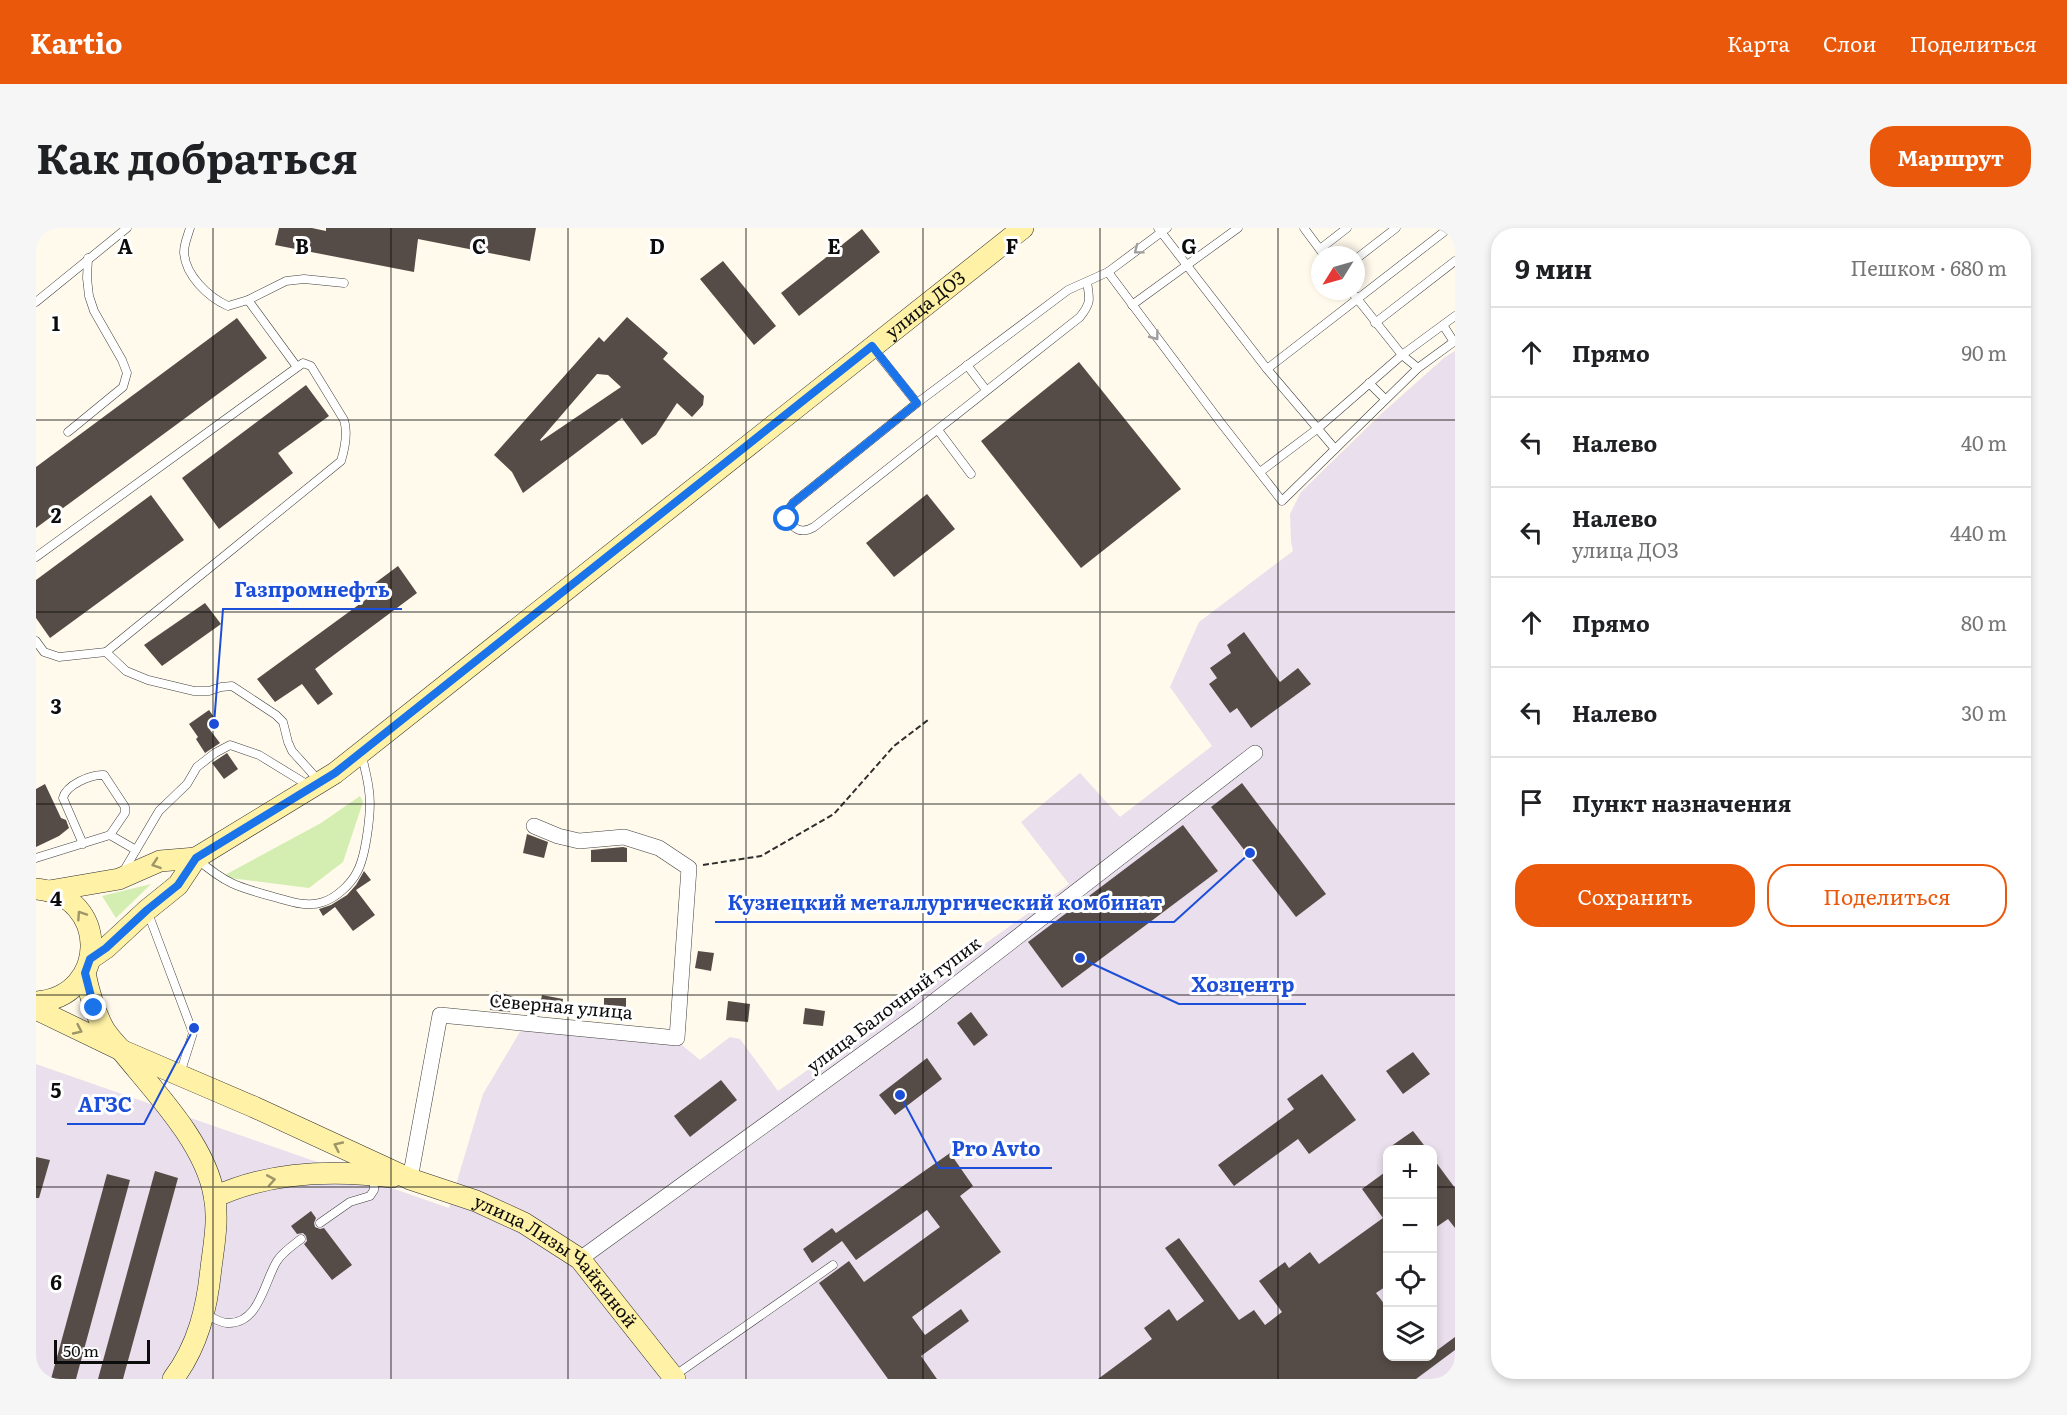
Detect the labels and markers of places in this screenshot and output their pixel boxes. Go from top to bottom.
callout: Газпромнефть [223,571,402,609]
callout: Кузнецкий металлургический комбинат [715,884,1174,922]
callout: Хозцентр [1179,966,1306,1004]
callout: АГЗС [67,1086,144,1124]
callout: Pro Аvto [939,1130,1052,1168]

